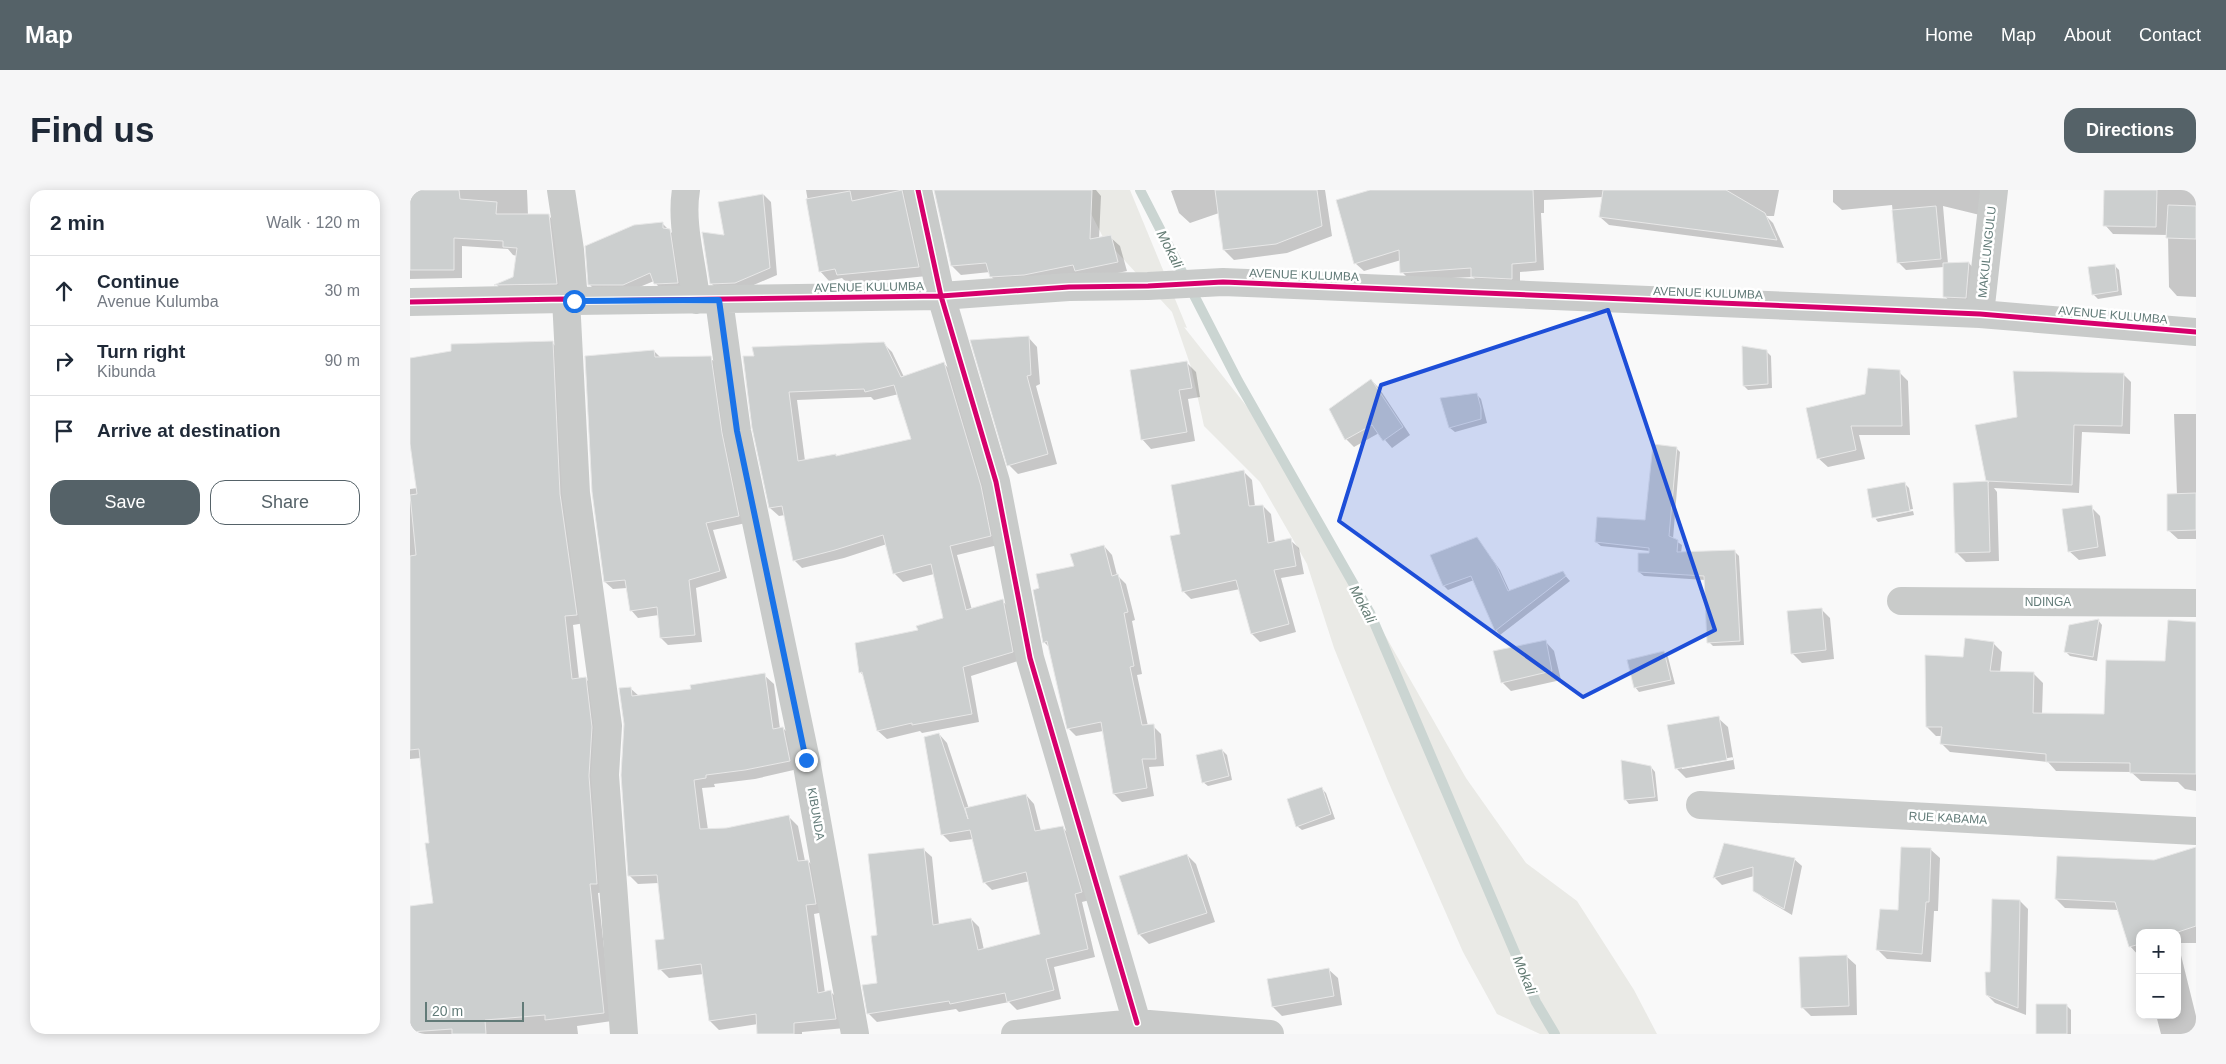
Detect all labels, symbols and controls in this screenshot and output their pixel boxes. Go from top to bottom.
text: Map [25,21,73,48]
text: Home [1925,25,1973,45]
text: Map [2001,25,2036,45]
text: About [2064,25,2111,45]
text: Contact [2139,25,2201,45]
button: Directions [2064,108,2196,153]
text: Find us [30,110,154,149]
street label: MAKULUNGULU [1975,206,1999,298]
text: 2 min [50,211,105,234]
text: Walk · 120 m [266,214,360,231]
water label: Mokali [1154,227,1187,271]
street label: AVENUE KULUMBA [1249,266,1359,284]
text: Continue [97,271,179,292]
icon: ahead [50,277,78,305]
street label: AVENUE KULUMBA [814,279,924,295]
text: 30 m [324,282,360,299]
street label: AVENUE KULUMBA [1653,284,1763,302]
route start [563,290,586,313]
text: Avenue Kulumba [97,293,219,310]
street label: AVENUE KULUMBA [2058,303,2168,327]
text: Turn right [97,341,185,362]
icon: right [50,347,78,375]
text: 90 m [324,352,360,369]
text: Kibunda [97,363,156,380]
icon: arrive [50,417,78,445]
text: Arrive at destination [97,420,281,441]
button: Save [50,480,200,525]
button: Share [210,480,360,525]
water label: Mokali [1346,582,1380,626]
street label: NDINGA [2025,595,2071,609]
route end [795,749,818,772]
street label: KIBUNDA [804,787,828,841]
street label: RUE KABAMA [1908,809,1988,827]
map controls [2136,929,2181,1019]
button: + [2136,929,2181,974]
water label: Mokali [1510,953,1541,998]
button: − [2136,974,2181,1019]
scale bar [425,999,524,1022]
text: 20 m [432,1003,463,1019]

